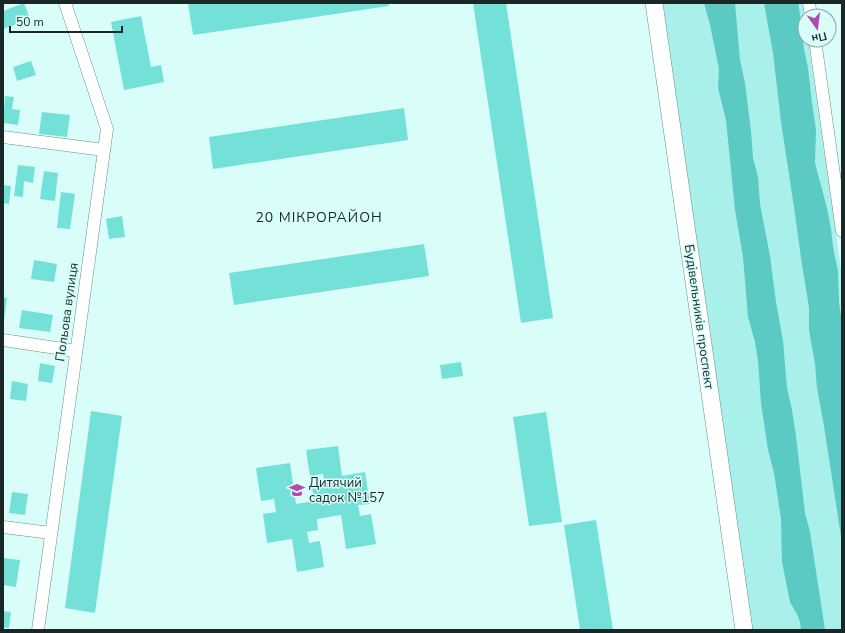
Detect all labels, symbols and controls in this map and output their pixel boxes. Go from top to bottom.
scale bar [10,8,122,34]
north arrow [797,8,837,48]
text: 50 m [16,14,44,30]
text: Пн [810,28,828,46]
district label: 20 МІКРОРАЙОН [255,208,383,227]
street label: Будівельників проспект [680,243,718,391]
street label: Польова вулиця [51,261,83,363]
place label: Дитячий садок №157 [309,474,385,507]
school or university icon: Дитячий садок №157 [288,481,306,499]

